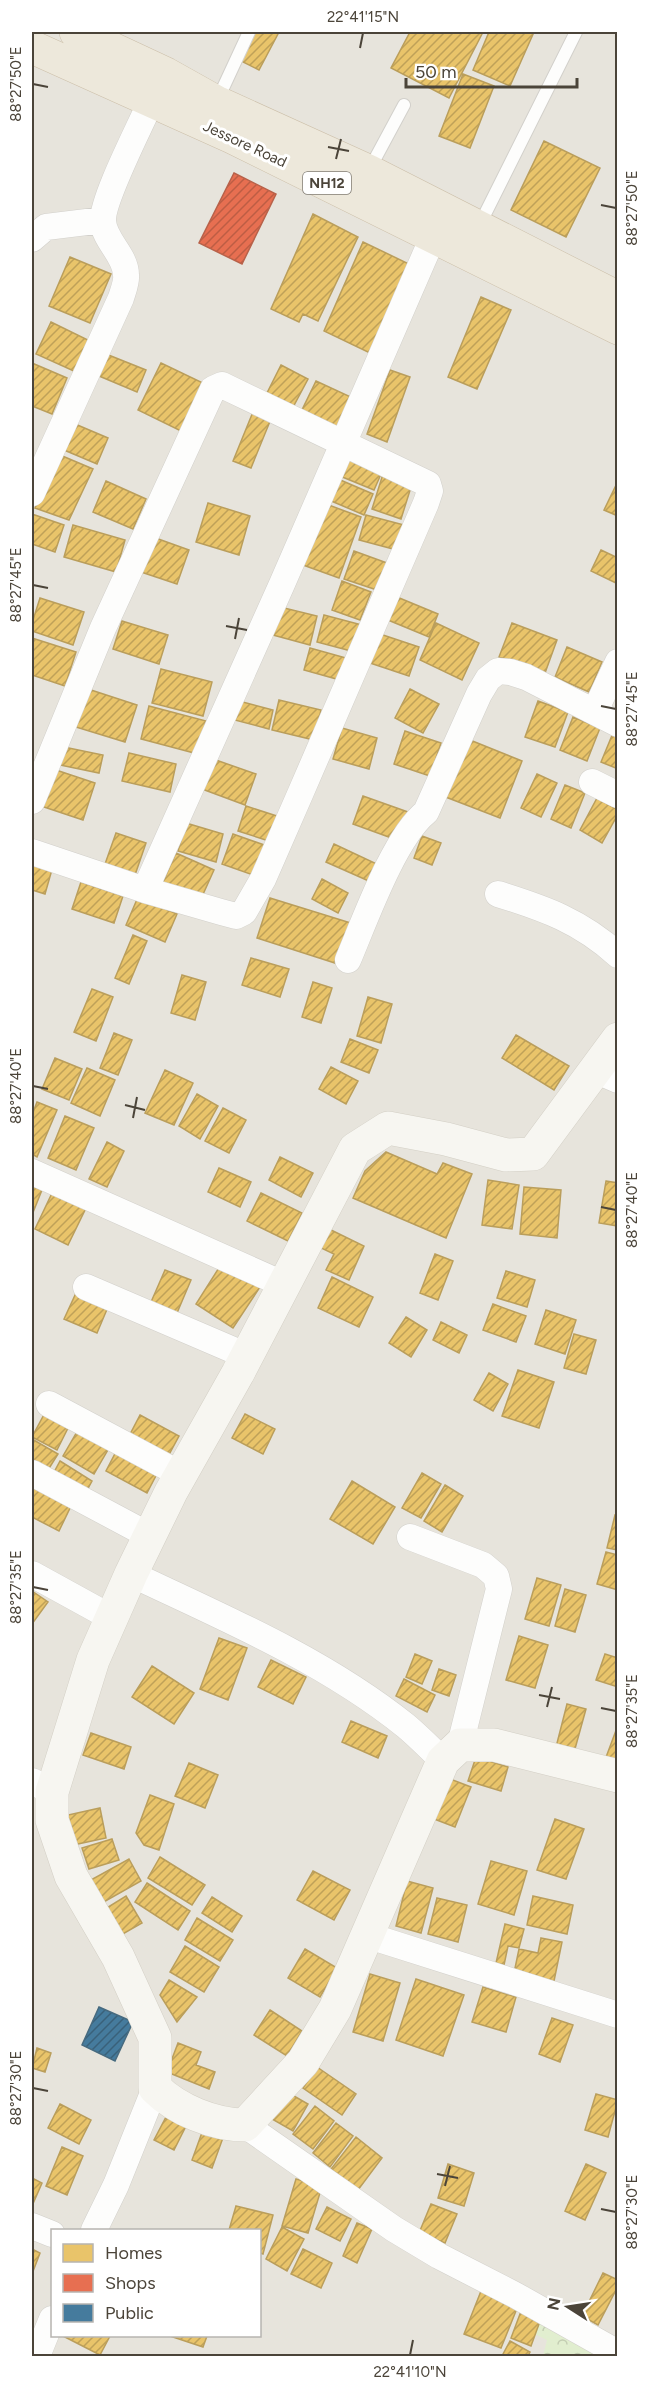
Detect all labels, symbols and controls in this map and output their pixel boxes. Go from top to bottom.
text: 22°41'15"N [327,8,399,26]
text: 88°27'50"E [7,46,25,122]
scale bar [406,51,577,89]
text: 50 m [415,61,457,83]
street label: Jessore Road [200,117,290,171]
text: 88°27'50"E [623,170,641,246]
road number: NH12 [303,172,351,194]
text: 88°27'45"E [7,547,25,623]
text: 88°27'45"E [623,671,641,747]
text: 88°27'40"E [7,1048,25,1124]
text: 88°27'40"E [623,1172,641,1248]
text: 88°27'35"E [7,1550,25,1624]
text: 88°27'35"E [623,1674,641,1748]
text: 88°27'30"E [7,2051,25,2125]
text: 88°27'30"E [623,2175,641,2249]
legend [51,2229,261,2337]
text: Homes [105,2242,163,2264]
text: Shops [105,2272,156,2294]
north arrow [538,2277,598,2337]
text: N [543,2296,564,2312]
text: Public [105,2302,154,2324]
text: 22°41'10"N [373,2363,447,2381]

